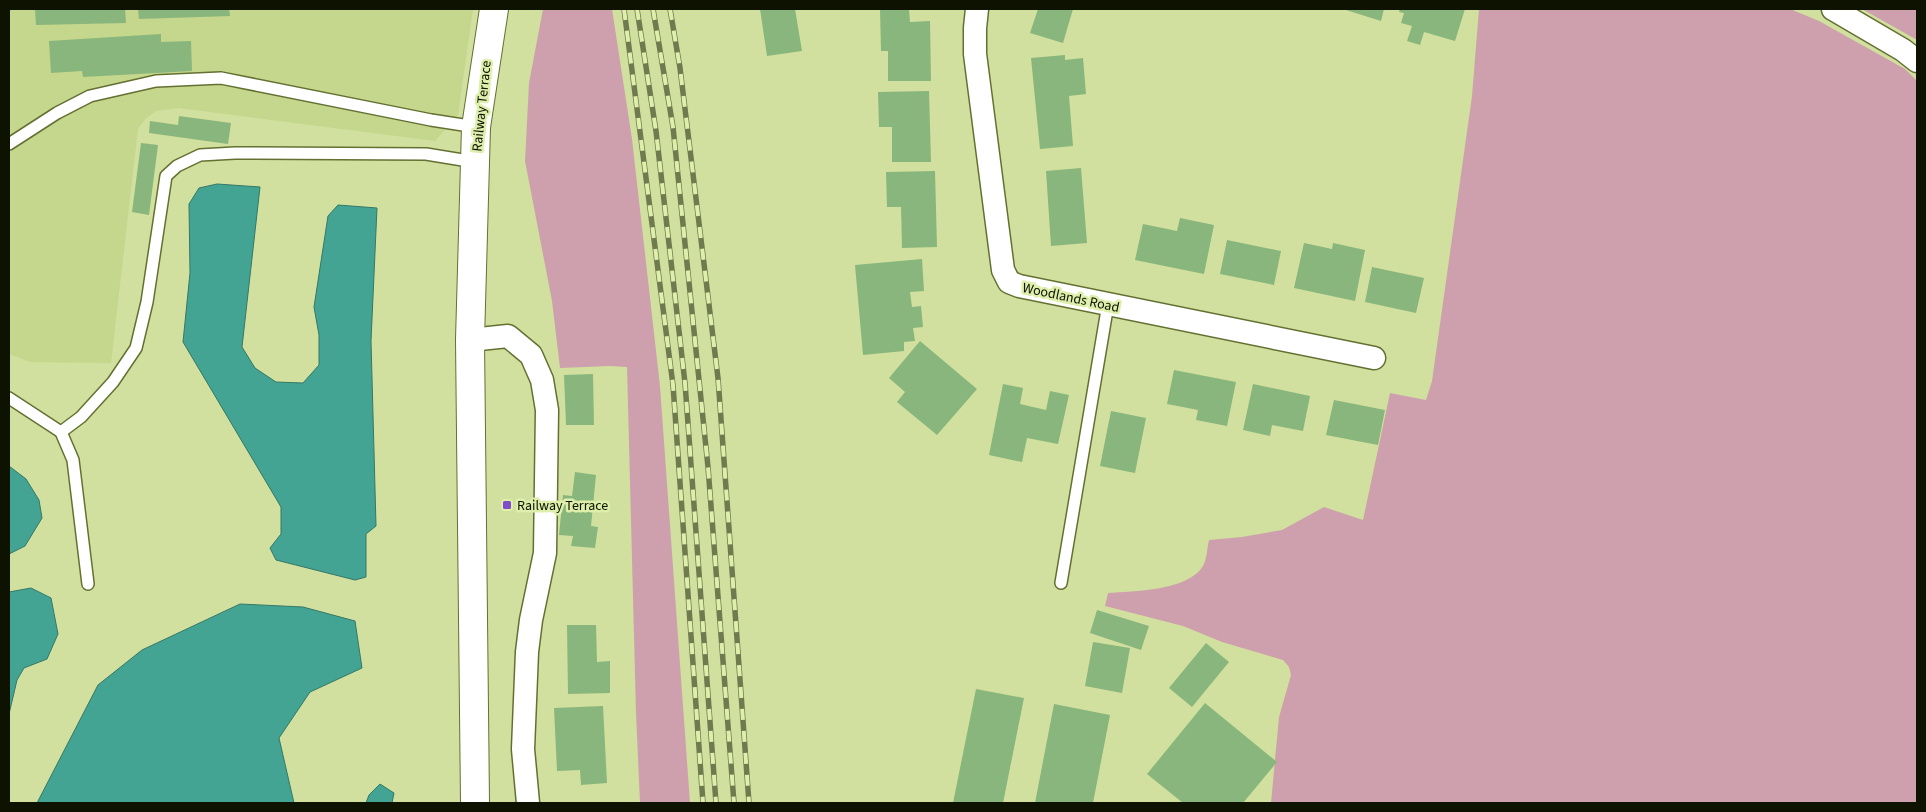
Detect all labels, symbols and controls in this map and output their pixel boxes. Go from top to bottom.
street label: Railway Terrace [467,60,497,153]
street label: Woodlands Road [1020,278,1121,318]
place label: Railway Terrace [517,496,608,516]
marker: Railway Terrace [501,499,513,511]

